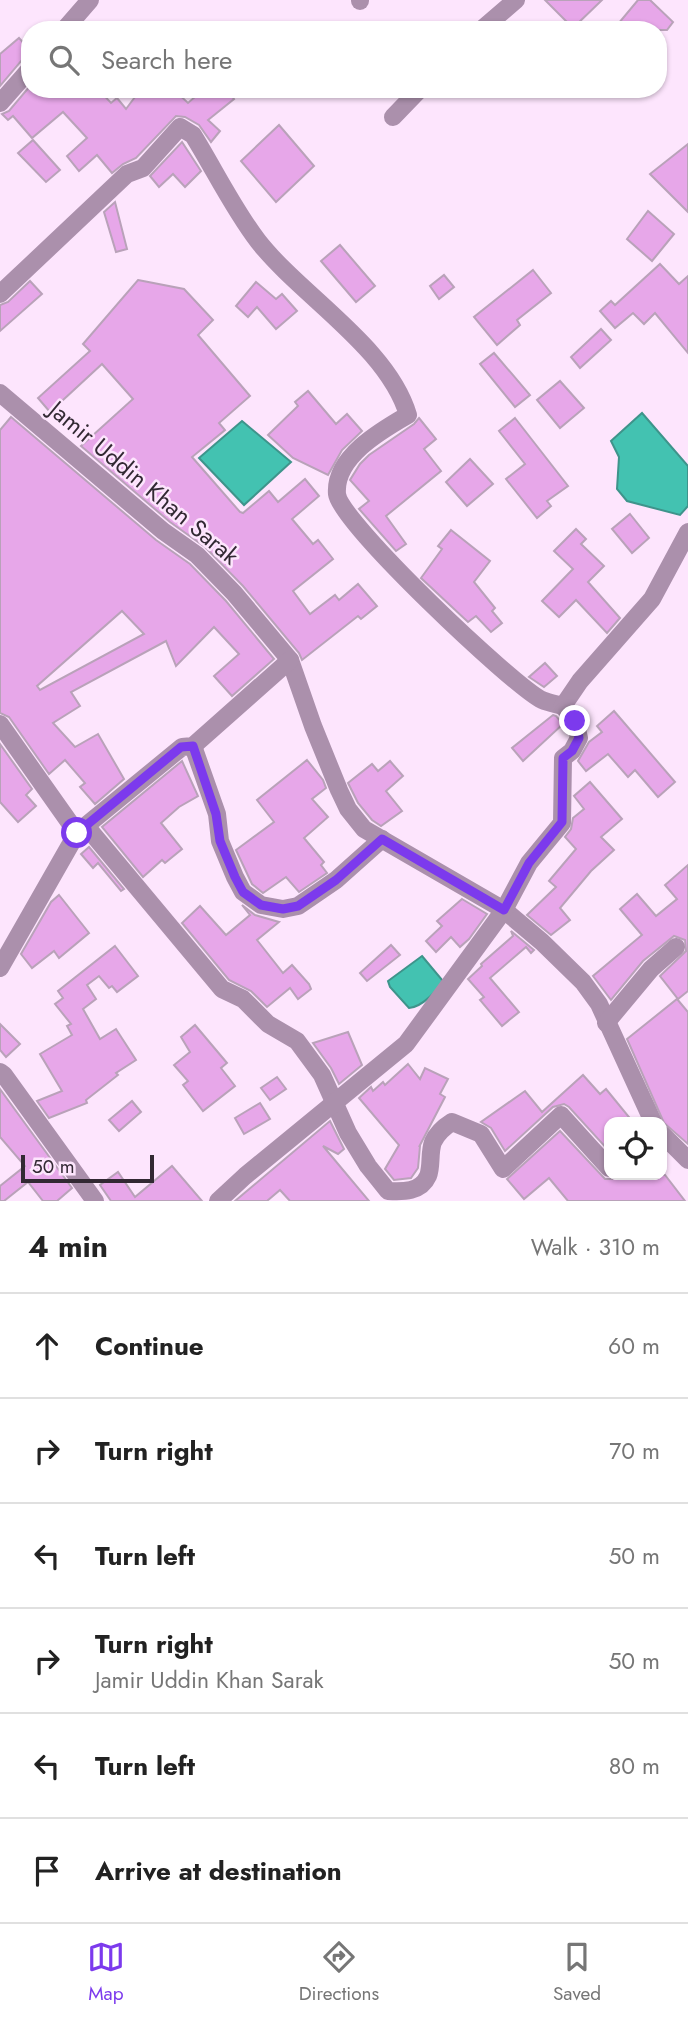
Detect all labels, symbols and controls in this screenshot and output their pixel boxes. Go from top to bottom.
search box [21,21,667,98]
icon: search [45,41,83,79]
text: Search here [101,41,233,79]
street label: Jamir Uddin Khan Sarak [39,391,247,573]
route end [559,705,590,736]
route start [61,817,92,848]
map controls [604,1117,667,1180]
button: locate [604,1117,667,1180]
scale bar [21,1152,154,1184]
text: 50 m [32,1153,75,1180]
text: 4 min [28,1225,108,1268]
text: Walk · 310 m [531,1230,660,1264]
icon: ahead [28,1327,66,1365]
text: Continue [95,1327,204,1365]
text: 60 m [608,1329,660,1363]
icon: right [28,1432,66,1470]
text: Turn right [95,1432,213,1470]
text: 70 m [609,1434,660,1468]
icon: left [28,1537,66,1575]
text: Turn left [95,1537,195,1575]
text: 50 m [608,1539,660,1573]
text: Turn right [95,1625,213,1663]
icon: right [28,1642,66,1680]
text: 50 m [608,1644,660,1678]
text: Jamir Uddin Khan Sarak [95,1663,324,1697]
icon: left [28,1747,66,1785]
text: Turn left [95,1747,195,1785]
text: 80 m [609,1749,660,1783]
icon: arrive [28,1852,66,1890]
text: Arrive at destination [95,1852,342,1890]
tab: Map [87,1938,125,2007]
tab: Directions [299,1938,379,2007]
tab: Saved [553,1938,601,2007]

